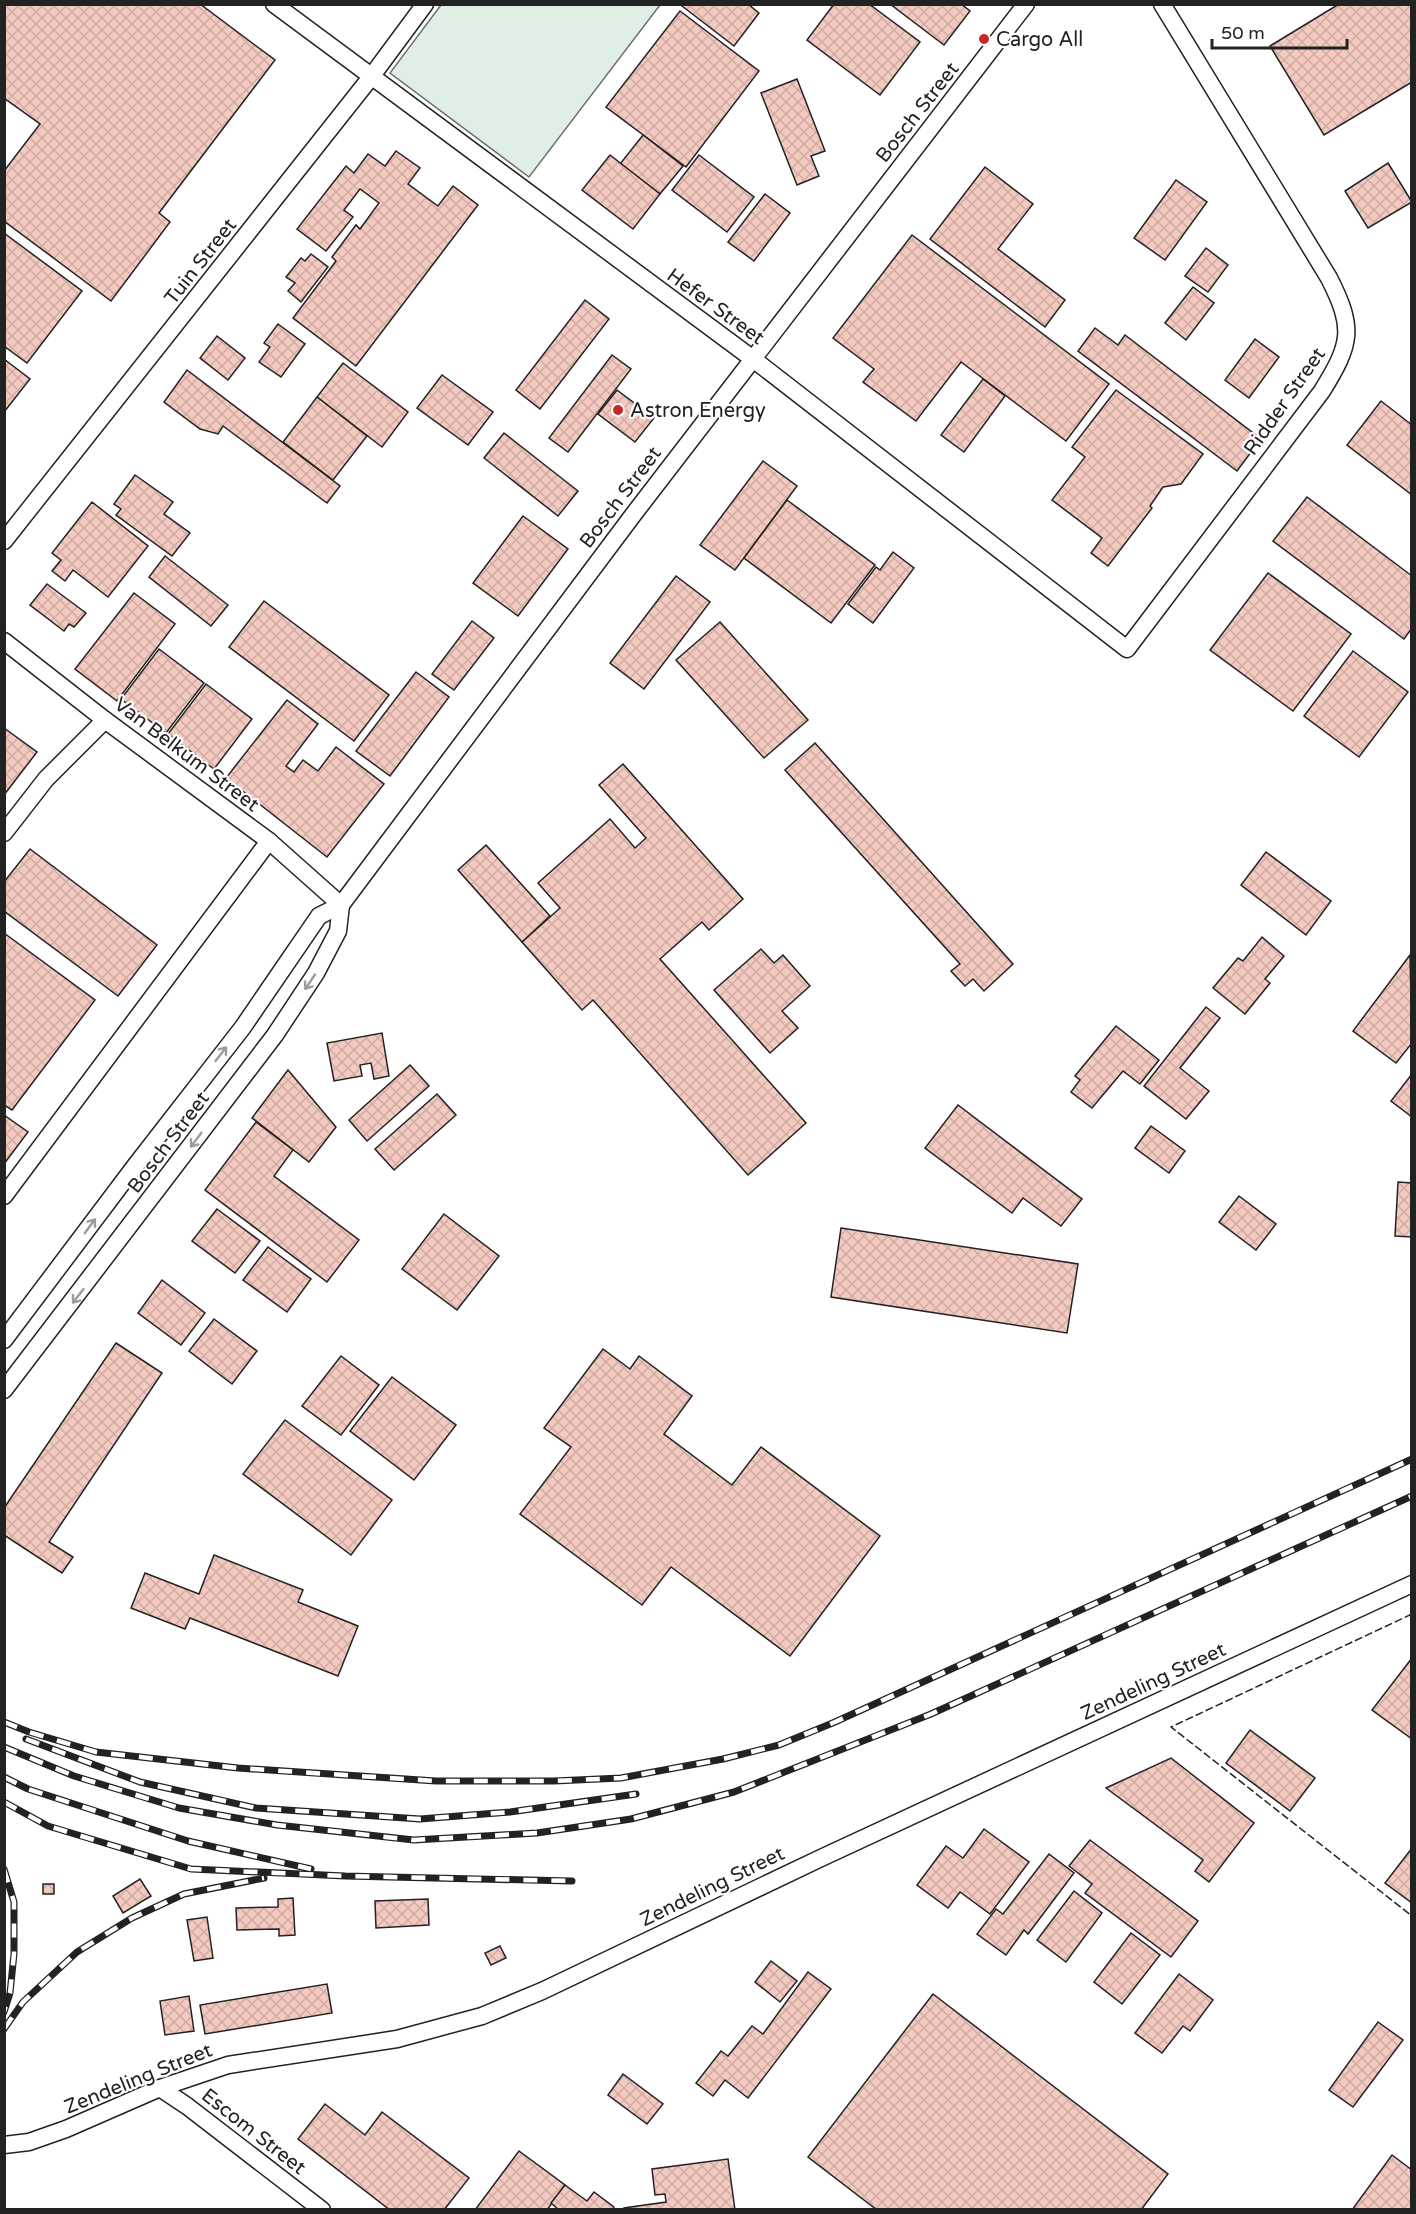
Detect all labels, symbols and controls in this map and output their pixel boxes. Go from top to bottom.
scale bar [1212,12,1347,50]
text: 50 m [1221,22,1265,44]
place label: Cargo All [996,28,1083,52]
marker: Cargo All [977,32,991,46]
street label: Bosch Street [871,57,965,168]
street label: Tuin Street [160,213,242,309]
street label: Hefer Street [662,263,769,350]
street label: Ridder Street [1239,343,1331,460]
place label: Astron Energy [630,399,766,423]
marker: Astron Energy [611,403,625,417]
street label: Bosch Street [575,442,667,553]
street label: Van Belkum Street [109,692,264,817]
one-way arrow [304,974,316,990]
one-way arrow [215,1047,228,1063]
street label: Bosch Street [123,1087,215,1198]
one-way arrow [189,1132,202,1148]
one-way arrow [84,1219,97,1235]
one-way arrow [72,1287,84,1303]
street label: Zendeling Street [1077,1638,1230,1726]
street label: Zendeling Street [636,1841,789,1932]
street label: Zendeling Street [61,2038,216,2120]
street label: Escom Street [196,2084,311,2180]

